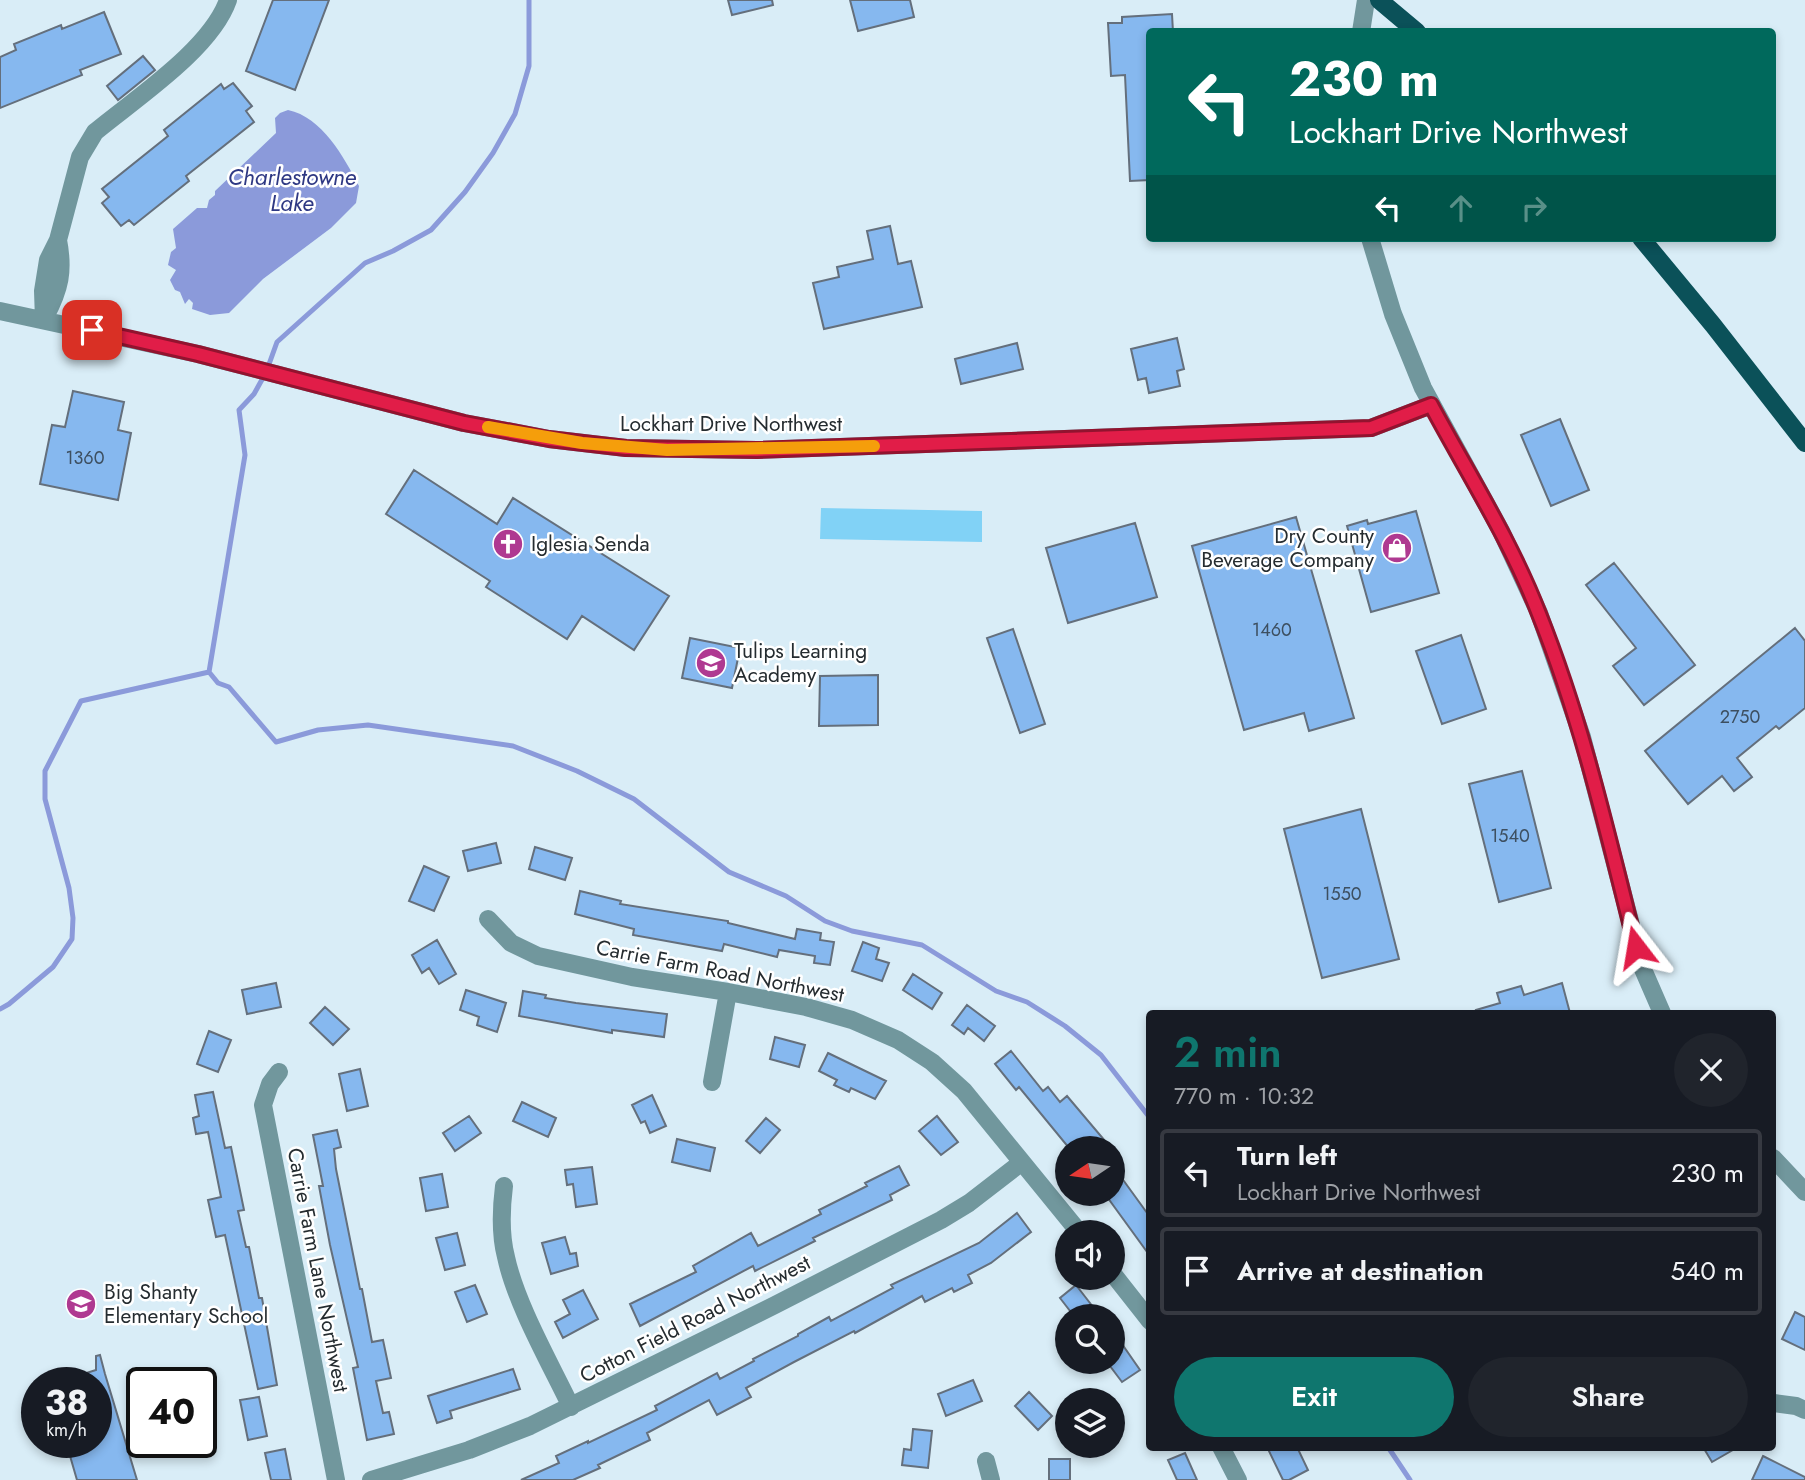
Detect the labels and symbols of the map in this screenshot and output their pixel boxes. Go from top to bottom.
water label: Charlestowne Lake [228,160,357,220]
pin [62,300,122,360]
street label: Lockhart Drive Northwest [620,409,842,439]
house number: 1360 [65,445,105,471]
place label: Dry County Beverage Company [1201,521,1375,575]
church icon: Iglesia Senda [491,527,525,561]
place label: Iglesia Senda [531,529,650,559]
shop icon: Dry County Beverage Company [1380,531,1414,565]
house number: 1460 [1252,617,1292,643]
place label: Tulips Learning Academy [734,636,867,690]
school or university icon: Tulips Learning Academy [694,646,728,680]
house number: 2750 [1720,704,1761,730]
house number: 1540 [1490,823,1530,849]
house number: 1550 [1322,881,1362,907]
position arrow [1599,910,1673,984]
street label: Carrie Farm Road Northwest [593,932,847,1010]
north arrow [1055,1136,1125,1206]
street label: Carrie Farm Lane Northwest [280,1145,356,1395]
street label: Cotton Field Road Northwest [574,1248,816,1390]
place label: Big Shanty Elementary School [104,1277,268,1331]
school or university icon: Big Shanty Elementary School [64,1287,98,1321]
speed limit sign: 40 [126,1367,217,1458]

